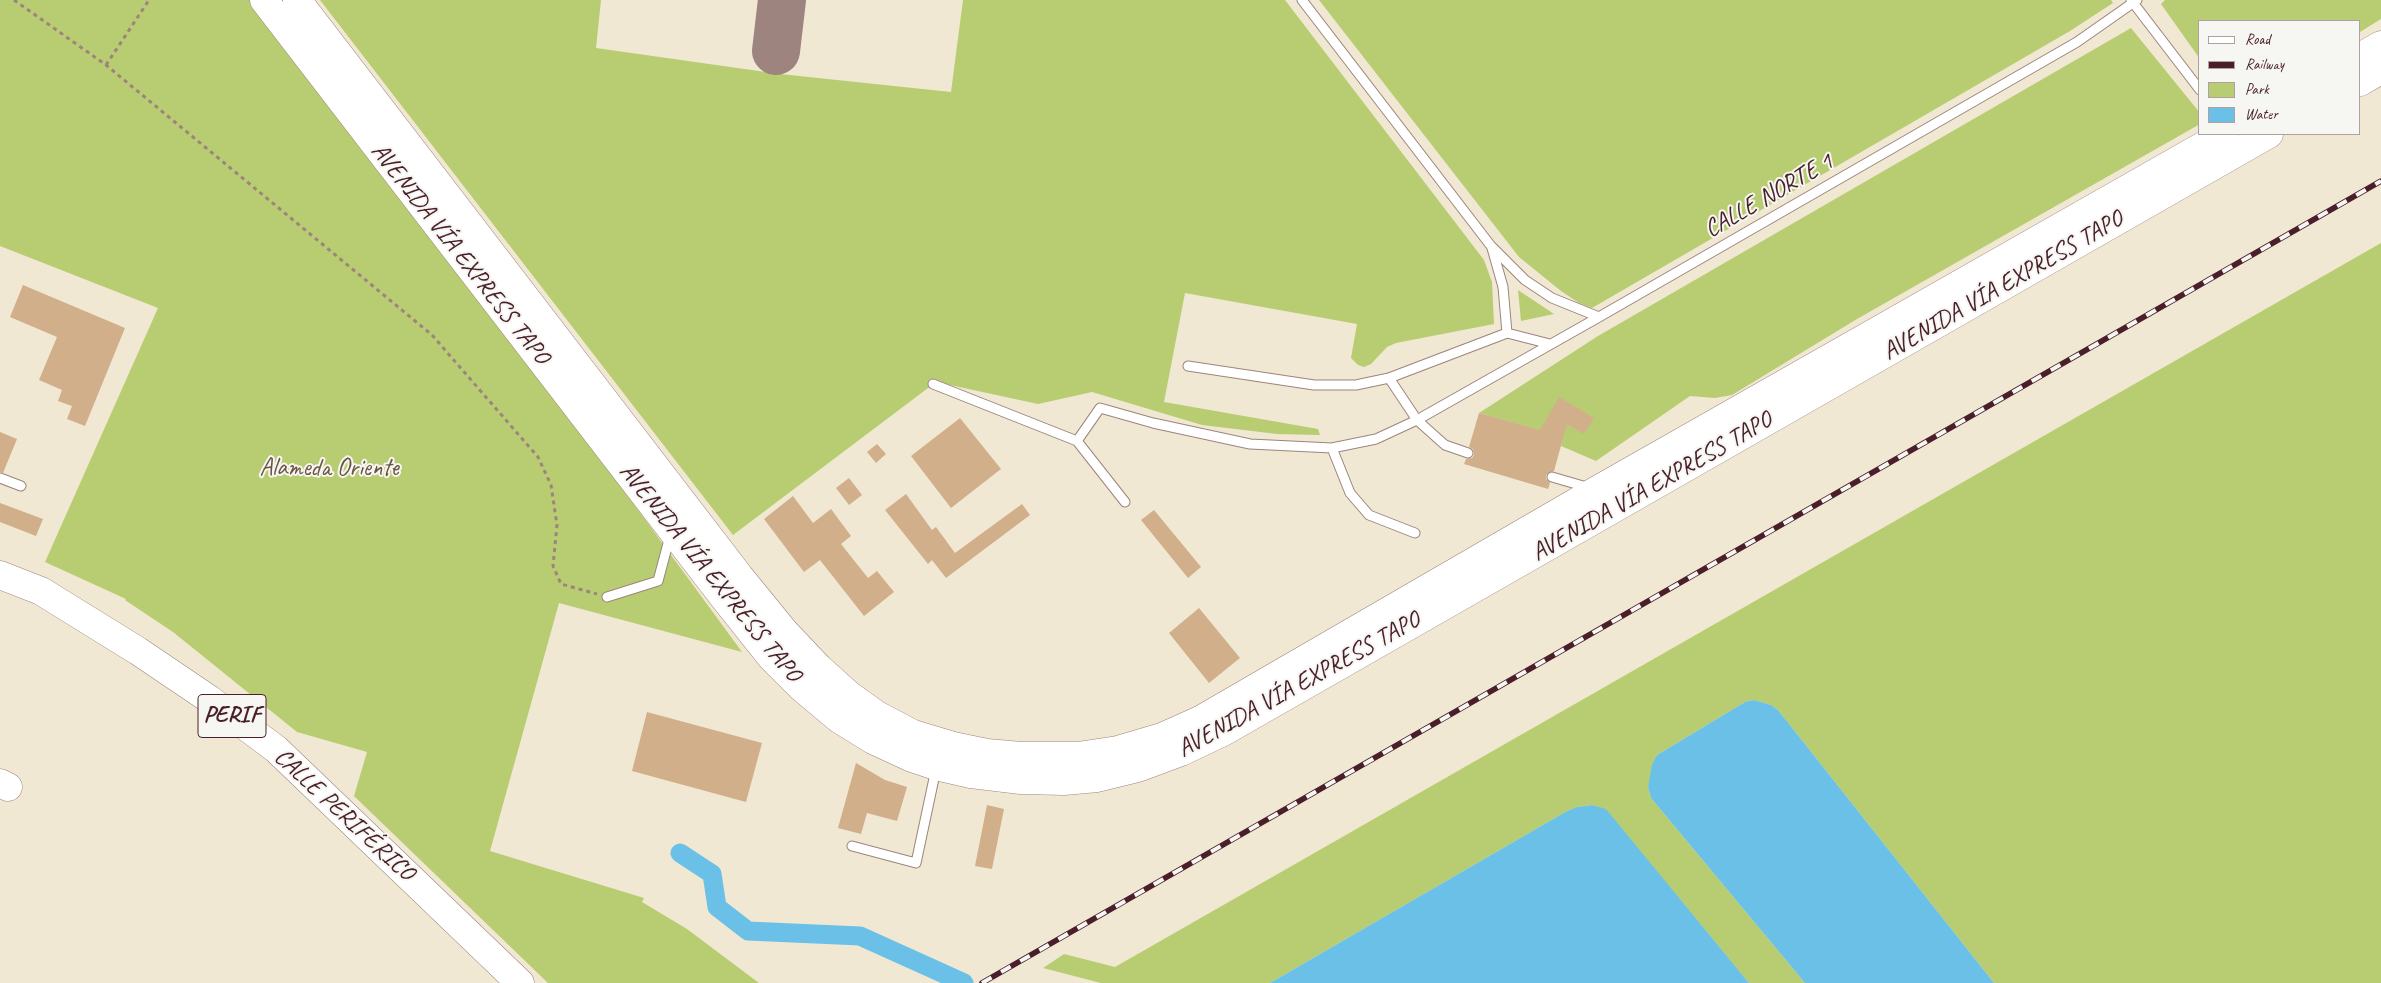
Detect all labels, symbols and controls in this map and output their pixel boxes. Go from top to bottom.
legend [2198,20,2361,135]
text: Road [2245,30,2270,49]
text: Railway [2245,55,2284,74]
text: Park [2245,80,2269,99]
text: Water [2245,105,2278,124]
street label: AVENIDA VÍA EXPRESS TAPO [364,137,556,371]
street label: CALLE NORTE 1 [1699,147,1839,245]
street label: AVENIDA VÍA EXPRESS TAPO [1877,205,2129,367]
street label: AVENIDA VÍA EXPRESS TAPO [1526,406,1778,568]
park label: Alameda Oriente [259,453,399,483]
street label: AVENIDA VÍA EXPRESS TAPO [612,457,808,689]
street label: AVENIDA VÍA EXPRESS TAPO [1172,606,1426,764]
road number: PERIF [198,694,266,738]
street label: CALLE PERIFÉRICO [267,742,421,888]

